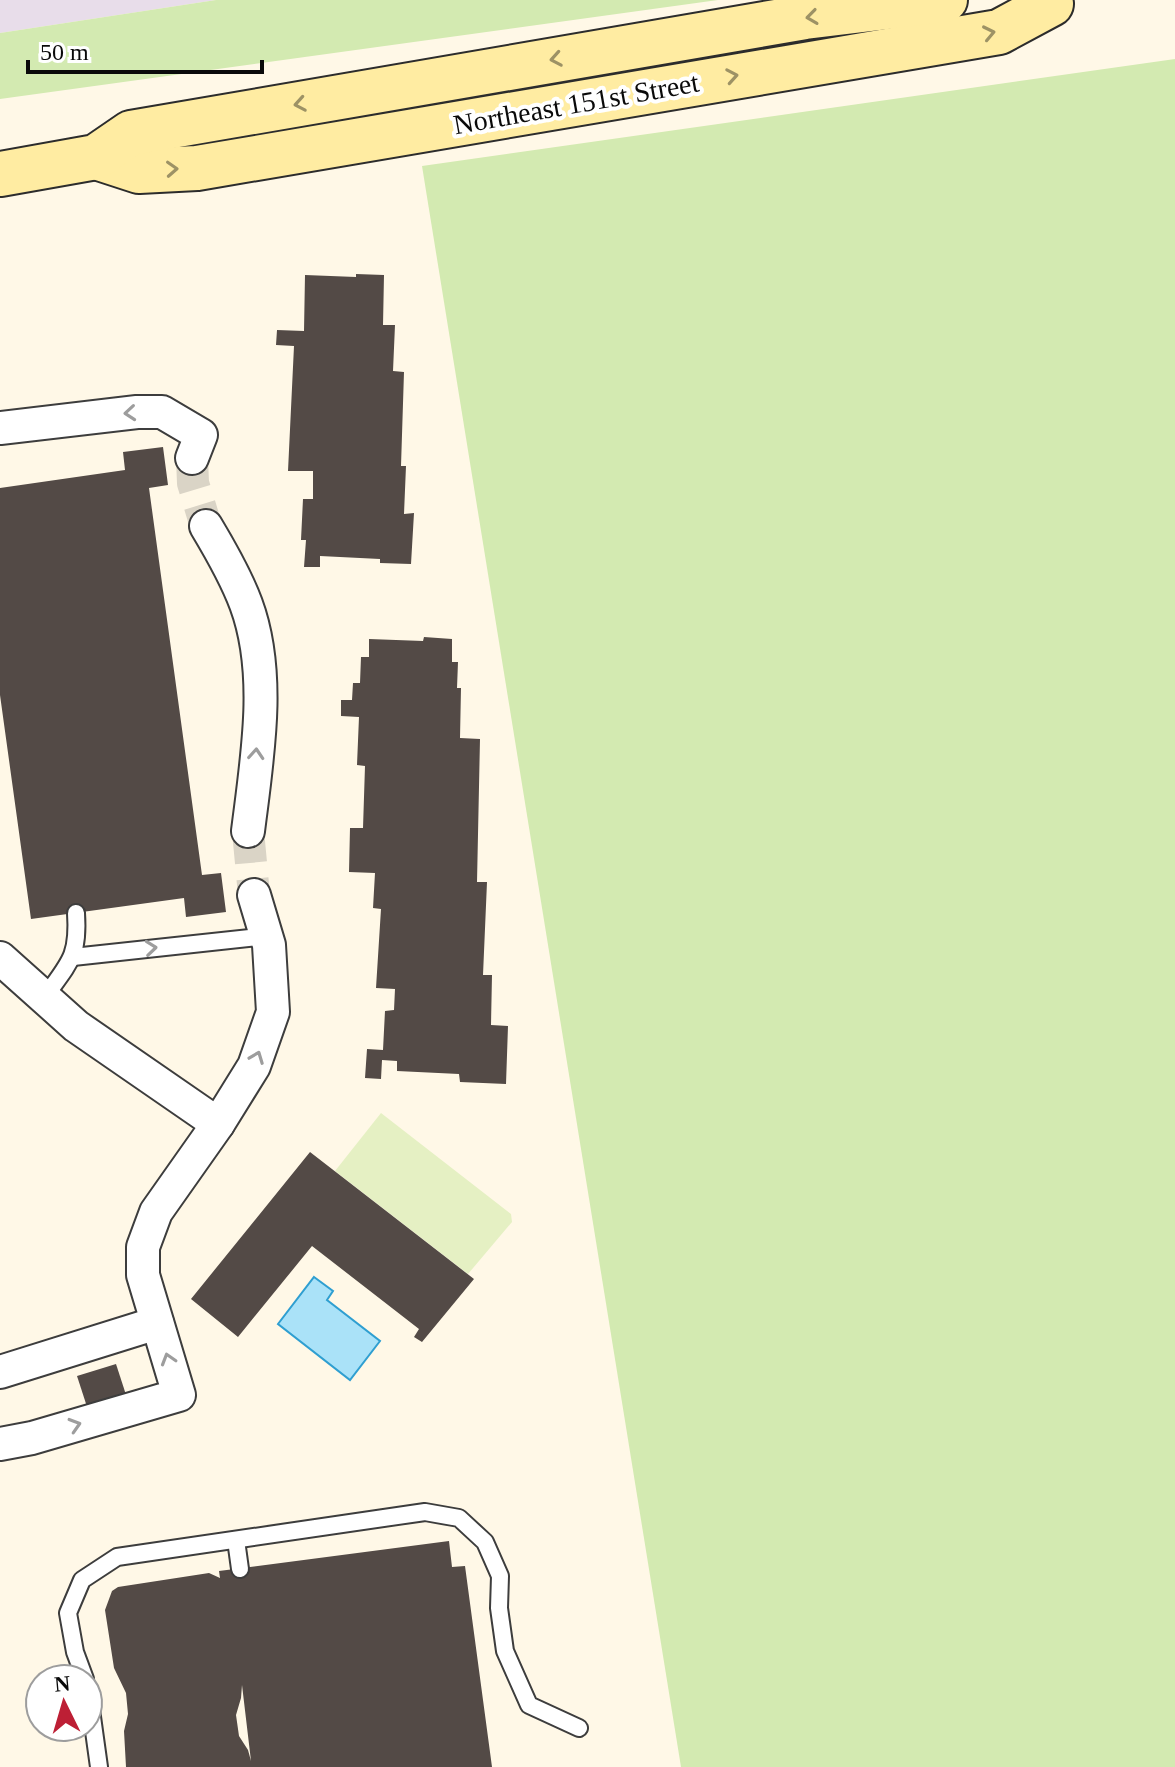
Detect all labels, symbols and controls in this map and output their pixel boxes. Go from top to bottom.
one-way arrow [805,8,818,25]
scale bar [28,24,262,74]
one-way arrow [981,25,995,42]
text: 50 m [40,39,89,65]
one-way arrow [549,50,563,67]
street label: Northeast 151st Street [451,67,702,140]
one-way arrow [725,68,739,85]
one-way arrow [293,94,306,111]
one-way arrow [166,161,179,178]
one-way arrow [123,404,136,421]
one-way arrow [247,747,264,760]
one-way arrow [145,940,158,957]
one-way arrow [247,1051,264,1065]
one-way arrow [161,1352,177,1366]
one-way arrow [68,1418,82,1434]
north arrow [24,1663,104,1743]
text: N [53,1670,71,1697]

